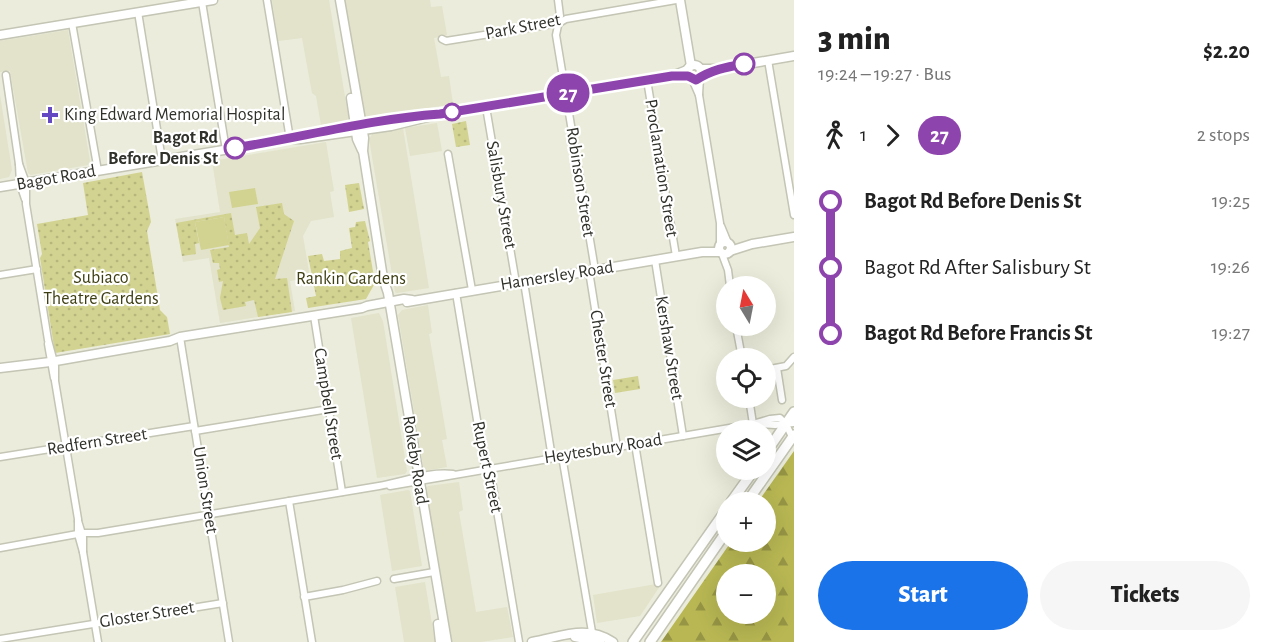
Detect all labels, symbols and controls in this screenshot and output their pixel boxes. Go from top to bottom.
street label: Park Street [484,11,562,43]
text: 3 min [818,23,891,56]
text: $2.20 [1203,40,1250,62]
unlabelled marker [733,53,755,75]
text: 19:24 – 19:27 · Bus [818,64,952,84]
line badge: 27 [541,74,595,112]
text: 27 [559,83,577,104]
street label: Proclamation Street [641,98,681,238]
unlabelled marker [443,103,461,121]
marker: King Edward Memorial Hospital [41,106,59,124]
place label: King Edward Memorial Hospital [64,106,285,124]
icon: walk [818,119,851,152]
icon: forward [876,119,909,152]
text: 1 [860,125,867,145]
text: 27 [930,125,949,146]
text: 2 stops [1197,125,1250,145]
street label: Robinson Street [562,126,598,238]
place label: Bagot Rd Before Denis St [108,129,219,168]
marker: Bagot Rd Before Denis St [224,137,246,159]
street label: Salisbury Street [483,140,519,251]
street label: Bagot Road [15,162,97,194]
text: Bagot Rd Before Denis St [864,190,1081,212]
text: 19:25 [1212,191,1250,211]
text: Bagot Rd After Salisbury St [864,256,1091,278]
text: 19:26 [1211,257,1250,277]
street label: Hamersley Road [499,258,615,294]
park label: Subiaco Theatre Gardens [43,269,159,308]
park label: Rankin Gardens [296,270,406,288]
north arrow [716,276,776,336]
map controls [716,276,776,624]
street label: Kershaw Street [652,295,686,402]
street label: Chester Street [586,309,620,409]
text: Bagot Rd Before Francis St [864,322,1093,344]
text: 19:27 [1212,323,1250,343]
street label: Campbell Street [310,347,346,461]
button: locate [716,348,776,408]
street label: Rokeby Road [399,414,431,506]
street label: Rupert Street [469,420,506,515]
button: layers [716,420,776,480]
street label: Redfern Street [46,425,148,459]
street label: Heytesbury Road [543,431,663,467]
street label: Union Street [189,445,221,535]
button: + [716,492,776,552]
button: Start [818,561,1028,630]
button: Tickets [1040,561,1250,630]
button: − [716,564,776,624]
street label: Gloster Street [98,599,196,631]

